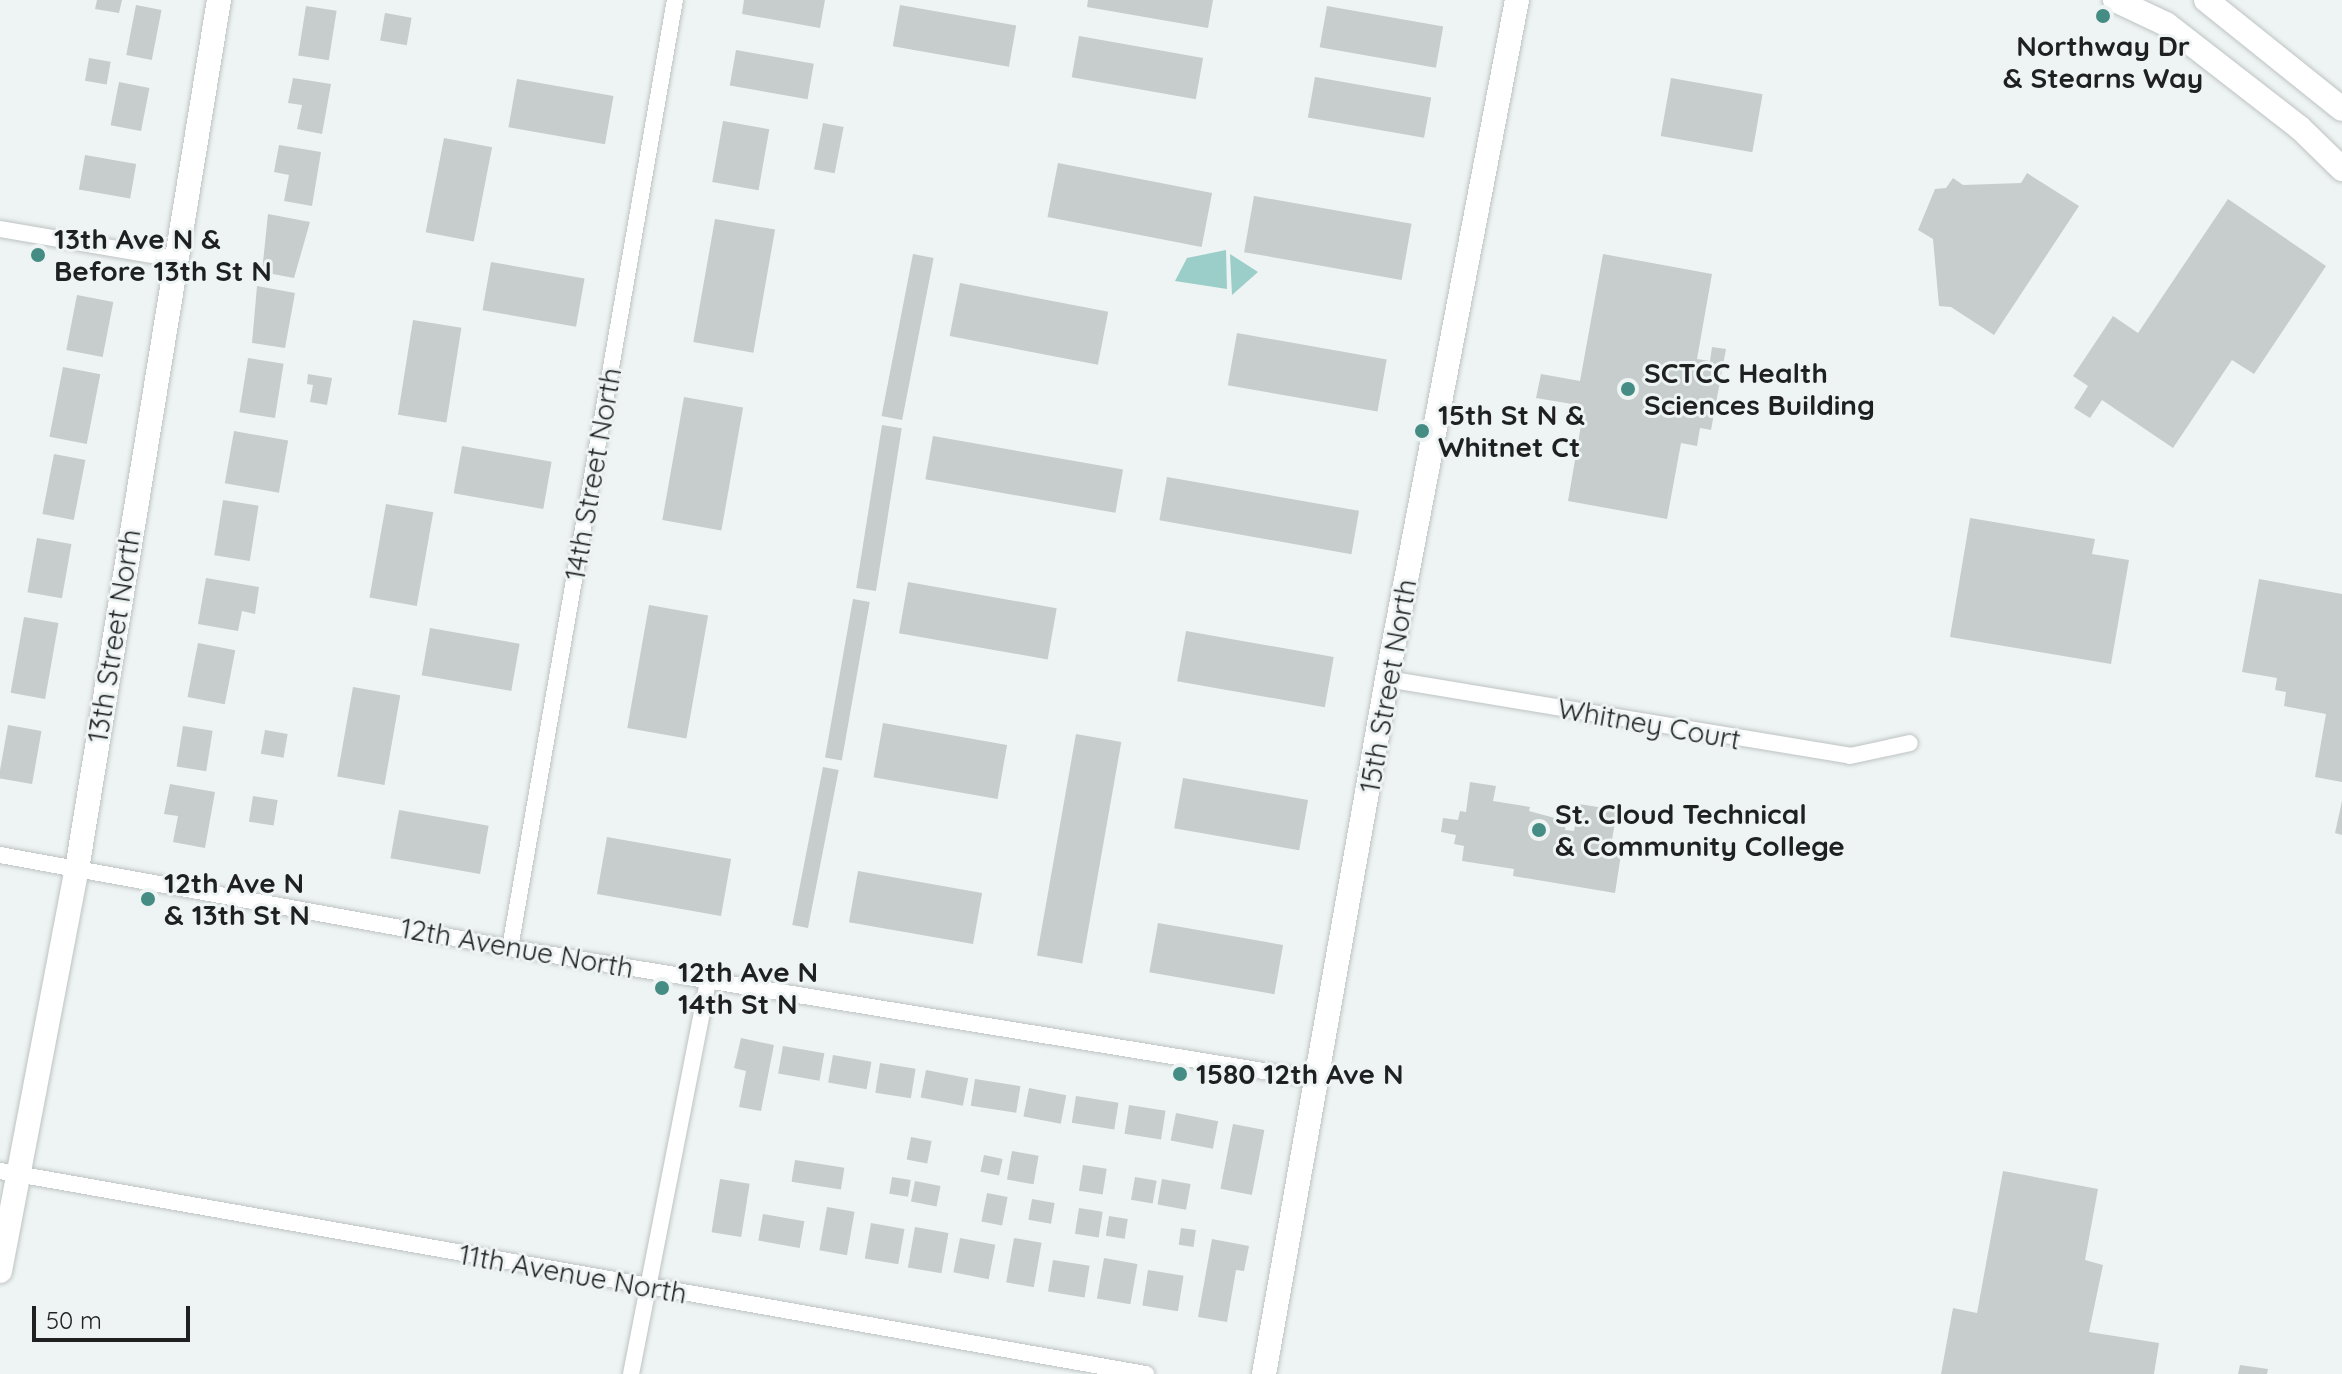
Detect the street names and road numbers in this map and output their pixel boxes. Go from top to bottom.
street label: 14th Street North [558,365,628,583]
street label: 13th Street North [81,527,147,745]
street label: 15th Street North [1353,577,1423,795]
street label: Whitney Court [1555,691,1743,757]
street label: 12th Avenue North [398,911,636,985]
street label: 11th Avenue North [457,1237,689,1311]

